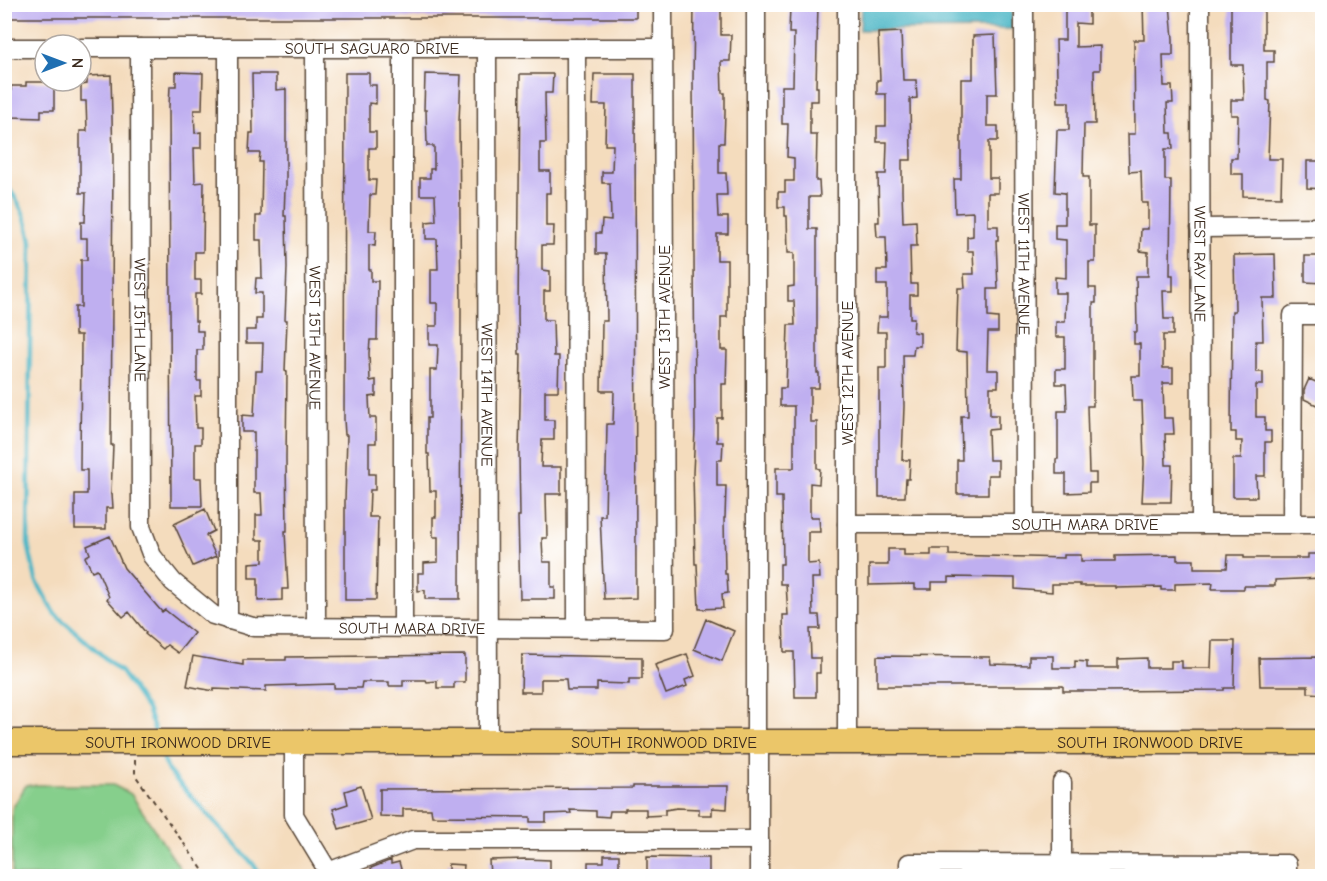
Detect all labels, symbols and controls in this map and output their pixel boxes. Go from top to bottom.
north arrow [33,33,93,93]
street label: SOUTH SAGUARO DRIVE [285,40,460,58]
text: N [68,58,86,68]
street label: WEST 11TH AVENUE [1014,193,1033,335]
street label: WEST RAY LANE [1190,206,1209,323]
street label: WEST 13TH AVENUE [656,245,674,389]
street label: WEST 15TH LANE [130,258,149,382]
street label: WEST 15TH AVENUE [305,266,324,411]
street label: WEST 12TH AVENUE [839,301,857,445]
street label: WEST 14TH AVENUE [477,323,496,467]
street label: SOUTH MARA DRIVE [1012,516,1159,534]
street label: SOUTH MARA DRIVE [339,619,486,638]
street label: SOUTH IRONWOOD DRIVE [85,734,271,752]
street label: SOUTH IRONWOOD DRIVE [571,734,757,752]
street label: SOUTH IRONWOOD DRIVE [1057,734,1243,752]

